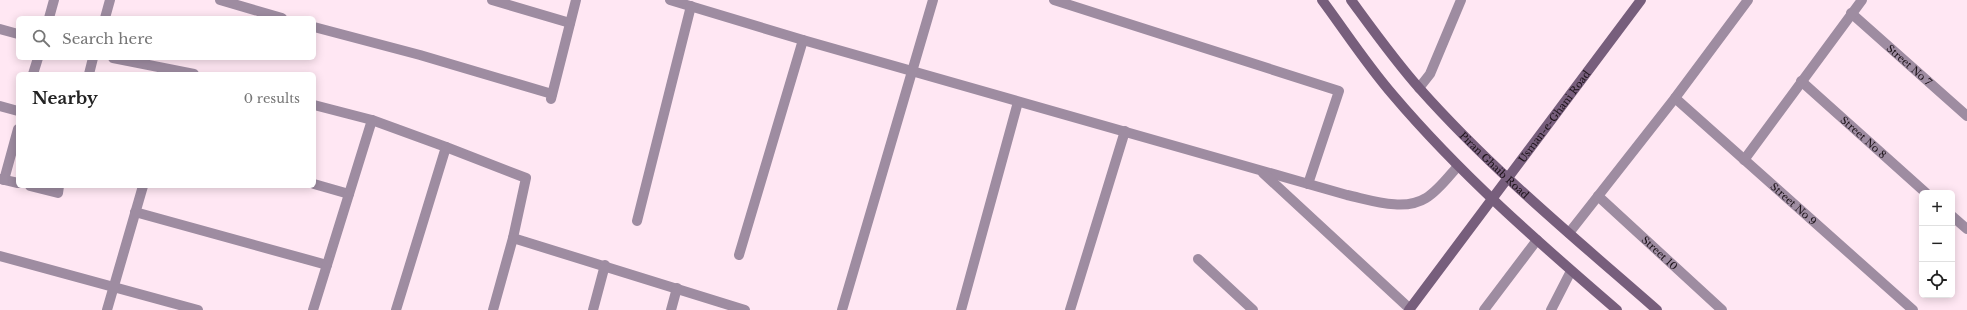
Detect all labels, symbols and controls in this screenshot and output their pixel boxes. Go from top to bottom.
search box [16,16,316,60]
icon: search [30,27,52,49]
text: Search here [62,29,153,48]
street label: Street No 7 [1884,42,1935,89]
street label: Usman-e-Ghani Road [1516,68,1593,165]
text: Nearby [32,88,98,109]
text: 0 results [244,90,300,107]
street label: Street No 8 [1838,114,1889,161]
street label: Piran Ghaib Road [1457,129,1532,202]
street label: Street No 9 [1768,180,1819,228]
map controls [1919,190,1955,298]
button: + [1919,190,1955,226]
button: − [1919,226,1955,262]
street label: Street 10 [1639,233,1680,273]
button: locate [1919,262,1955,298]

